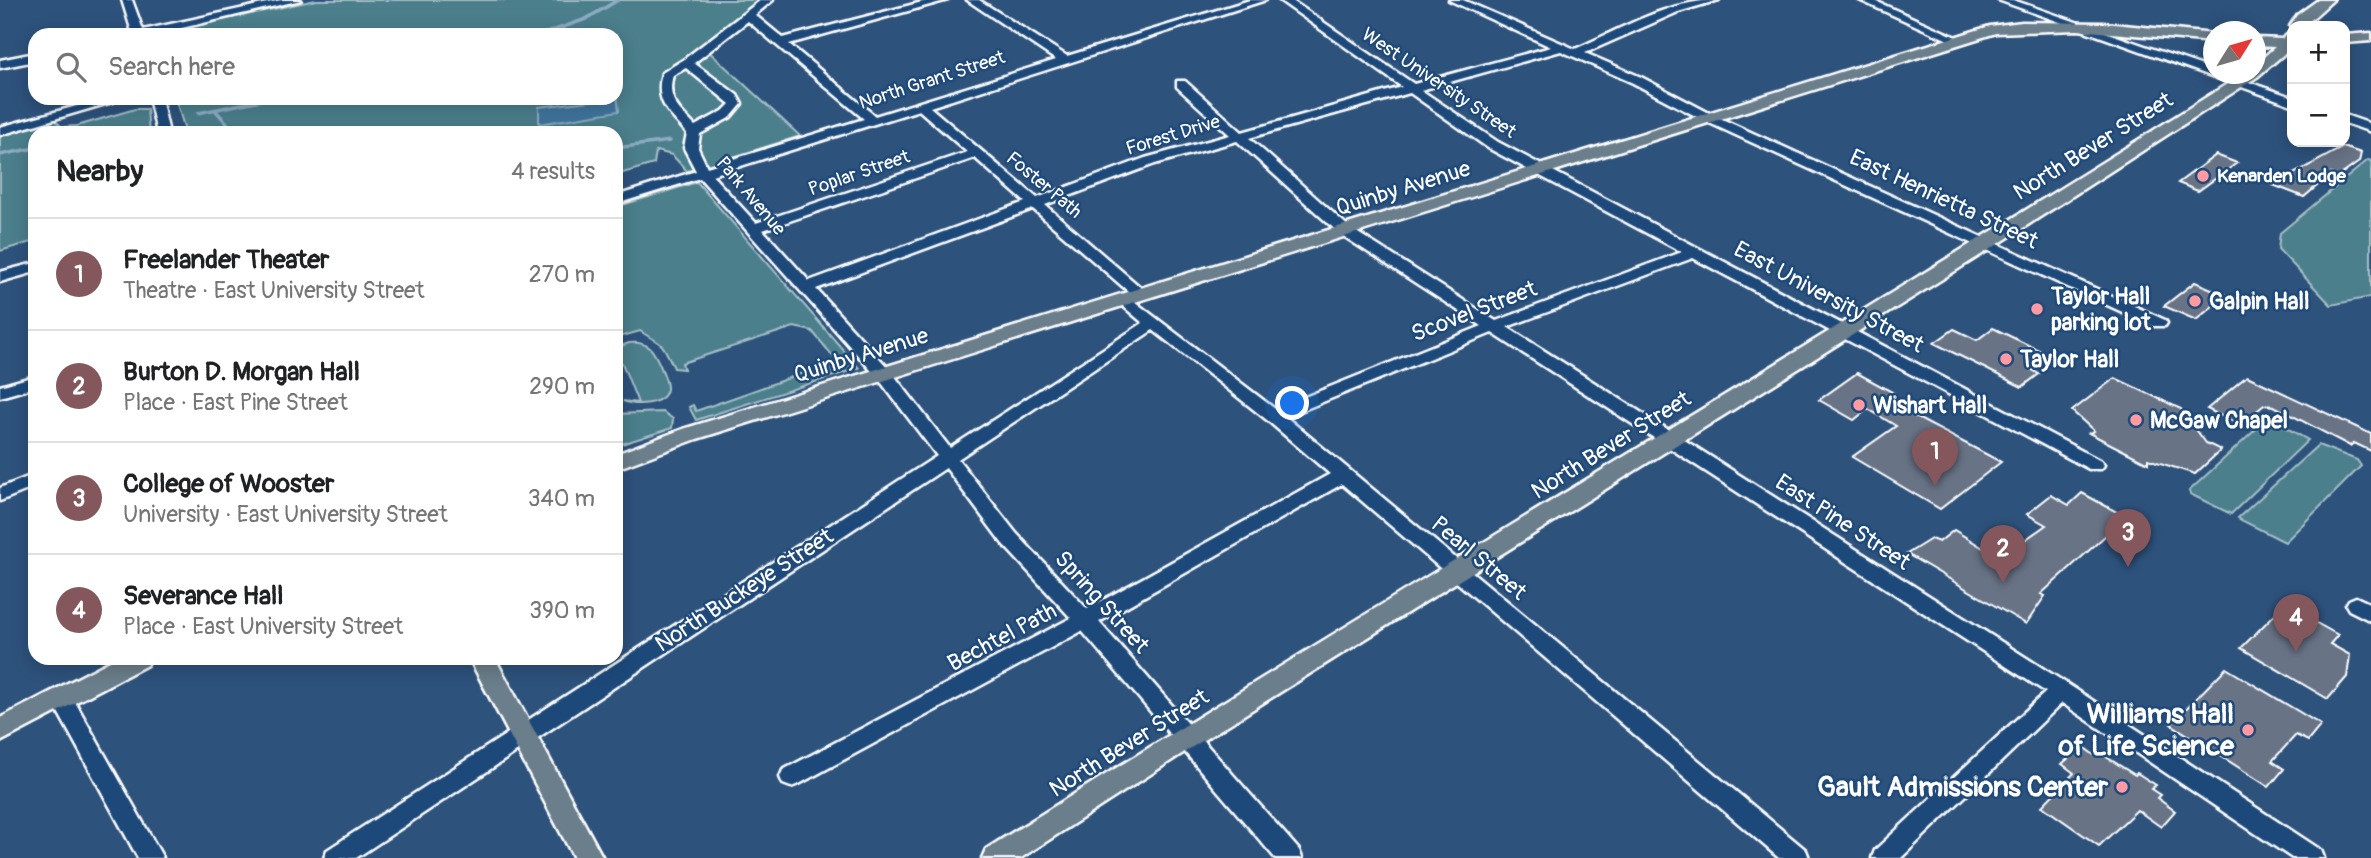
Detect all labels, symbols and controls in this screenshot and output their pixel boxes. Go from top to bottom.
north arrow [2203,21,2266,84]
map controls [2287,21,2350,147]
button: + [2287,21,2350,84]
street label: West University Street [1357,22,1521,144]
search box [28,28,623,105]
street label: North Grant Street [856,45,1008,115]
icon: search [52,48,90,86]
text: Search here [108,51,235,83]
button: − [2287,84,2350,147]
street label: North Bever Street [2008,85,2179,207]
street label: Forest Drive [1123,109,1224,161]
street label: East Henrietta Street [1845,143,2044,256]
street label: Poplar Street [805,144,913,202]
street label: Foster Path [1001,146,1087,224]
street label: Park Avenue [711,152,791,241]
text: Nearby [56,153,143,190]
street label: Quinby Avenue [1332,154,1474,222]
text: 4 results [511,157,595,186]
place label: Kenarden Lodge [2217,164,2346,188]
marker: Kenarden Lodge [2195,168,2211,184]
street label: East University Street [1729,235,1930,360]
text: Freelander Theater [123,244,329,276]
text: 1 [75,260,84,289]
text: 270 m [529,260,595,289]
street label: Scovel Street [1407,274,1541,348]
text: Theatre · East University Street [123,276,425,305]
place label: Taylor Hall parking lot [2050,282,2152,337]
place label: Galpin Hall [2209,287,2309,316]
marker: Galpin Hall [2187,293,2203,309]
marker: Taylor Hall parking lot [2029,301,2045,317]
street label: Quinby Avenue [790,321,932,389]
place label: Taylor Hall [2019,345,2119,374]
marker: Taylor Hall [1998,351,2014,367]
text: Burton D. Morgan Hall [123,356,360,388]
text: 2 [73,372,85,401]
text: 290 m [529,372,595,401]
street label: North Bever Street [1526,384,1697,506]
your location [1275,386,1309,420]
text: Place · East Pine Street [123,388,348,417]
place label: Wishart Hall [1873,391,1987,420]
marker: Wishart Hall [1851,397,1867,413]
place label: McGaw Chapel [2150,406,2288,435]
marker: McGaw Chapel [2128,412,2144,428]
pin: 1 [1912,428,1958,486]
street label: East Pine Street [1770,467,1917,577]
text: College of Wooster [123,468,334,500]
text: 3 [73,484,85,513]
text: 340 m [528,484,595,513]
text: University · East University Street [123,500,448,529]
pin: 3 [2105,509,2151,567]
street label: Pearl Street [1425,510,1533,607]
street label: North Buckeye Street [649,521,839,658]
pin: 2 [1980,525,2026,583]
street label: Spring Street [1048,545,1156,660]
text: Severance Hall [123,580,283,612]
pin: 4 [2273,594,2319,652]
text: 4 [72,596,86,625]
text: 390 m [529,596,595,625]
street label: Bechtel Path [942,596,1062,678]
text: Place · East University Street [123,612,403,641]
street label: North Bever Street [1044,682,1215,804]
place label: Williams Hall of Life Science [2058,697,2235,764]
marker: Williams Hall of Life Science [2240,722,2256,738]
place label: Gault Admissions Center [1817,770,2109,805]
marker: Gault Admissions Center [2114,779,2130,795]

